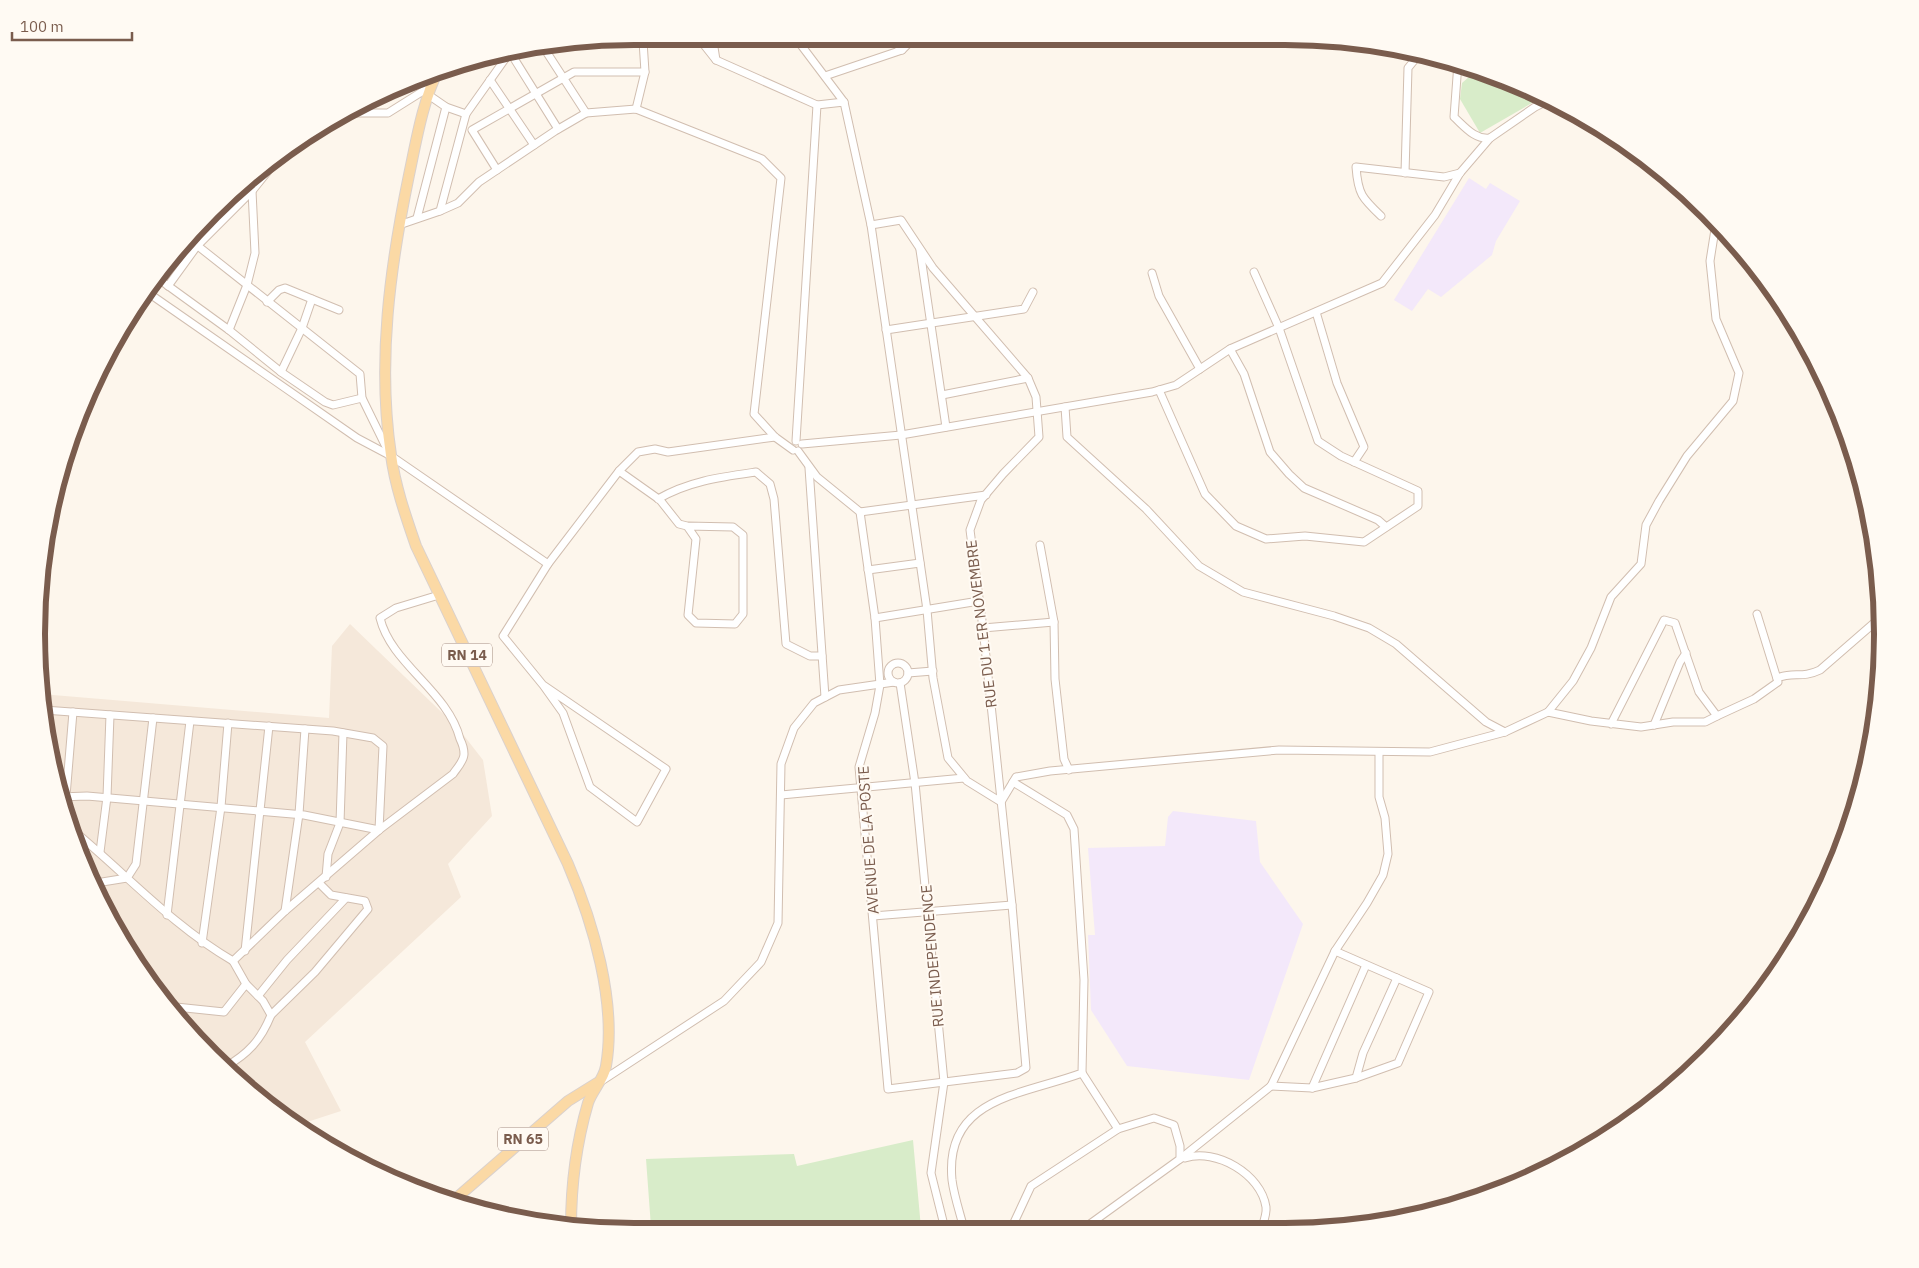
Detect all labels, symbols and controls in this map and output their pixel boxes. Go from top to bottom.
scale bar [12,10,132,42]
text: 100 m [20,17,64,36]
street label: RUE DU 1 ER NOVEMBRE [961,539,1001,709]
road number: RN 14 [442,644,492,666]
street label: AVENUE DE LA POSTE [853,765,883,915]
street label: RUE INDEPENDENCE [916,884,948,1028]
road number: RN 65 [498,1128,548,1150]

